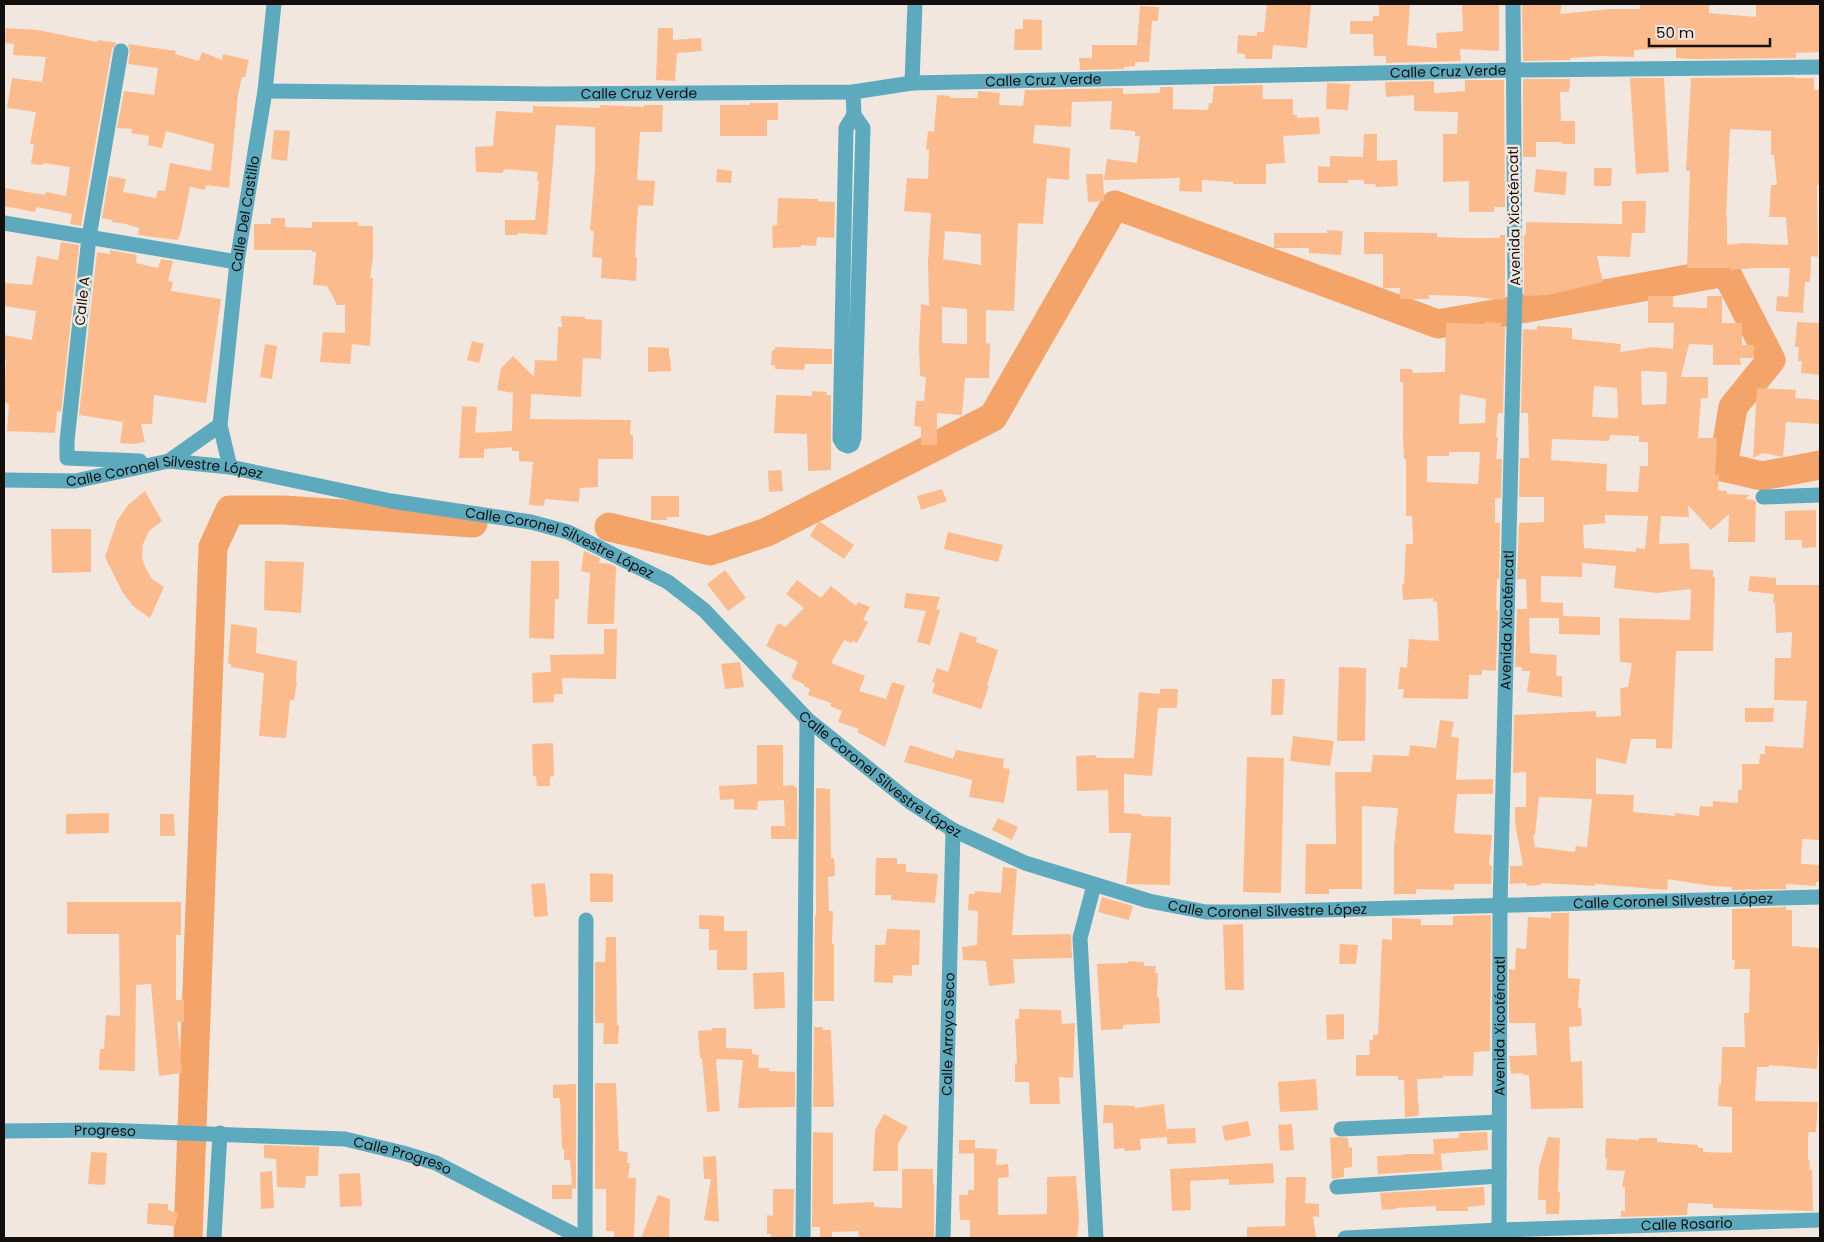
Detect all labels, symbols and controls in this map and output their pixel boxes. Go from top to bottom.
scale bar [1649,15,1770,47]
text: 50 m [1656,22,1694,43]
street label: Calle Cruz Verde [1390,60,1507,83]
street label: Calle Cruz Verde [985,69,1102,91]
street label: Calle Cruz Verde [581,83,698,104]
street label: Avenida Xicoténcatl [1503,146,1525,286]
street label: Calle Del Castillo [226,154,264,273]
street label: Calle A [69,276,95,326]
street label: Calle Coronel Silvestre López [66,451,265,491]
street label: Calle Coronel Silvestre López [464,502,657,583]
street label: Avenida Xicoténcatl [1495,550,1519,690]
street label: Calle Coronel Silvestre López [794,706,965,842]
street label: Calle Coronel Silvestre López [1573,888,1773,913]
street label: Calle Coronel Silvestre López [1166,895,1367,922]
street label: Avenida Xicoténcatl [1489,956,1510,1096]
street label: Calle Arroyo Seco [936,972,960,1096]
street label: Progreso [74,1120,136,1141]
street label: Calle Progreso [351,1131,455,1179]
street label: Calle Rosario [1641,1213,1733,1236]

